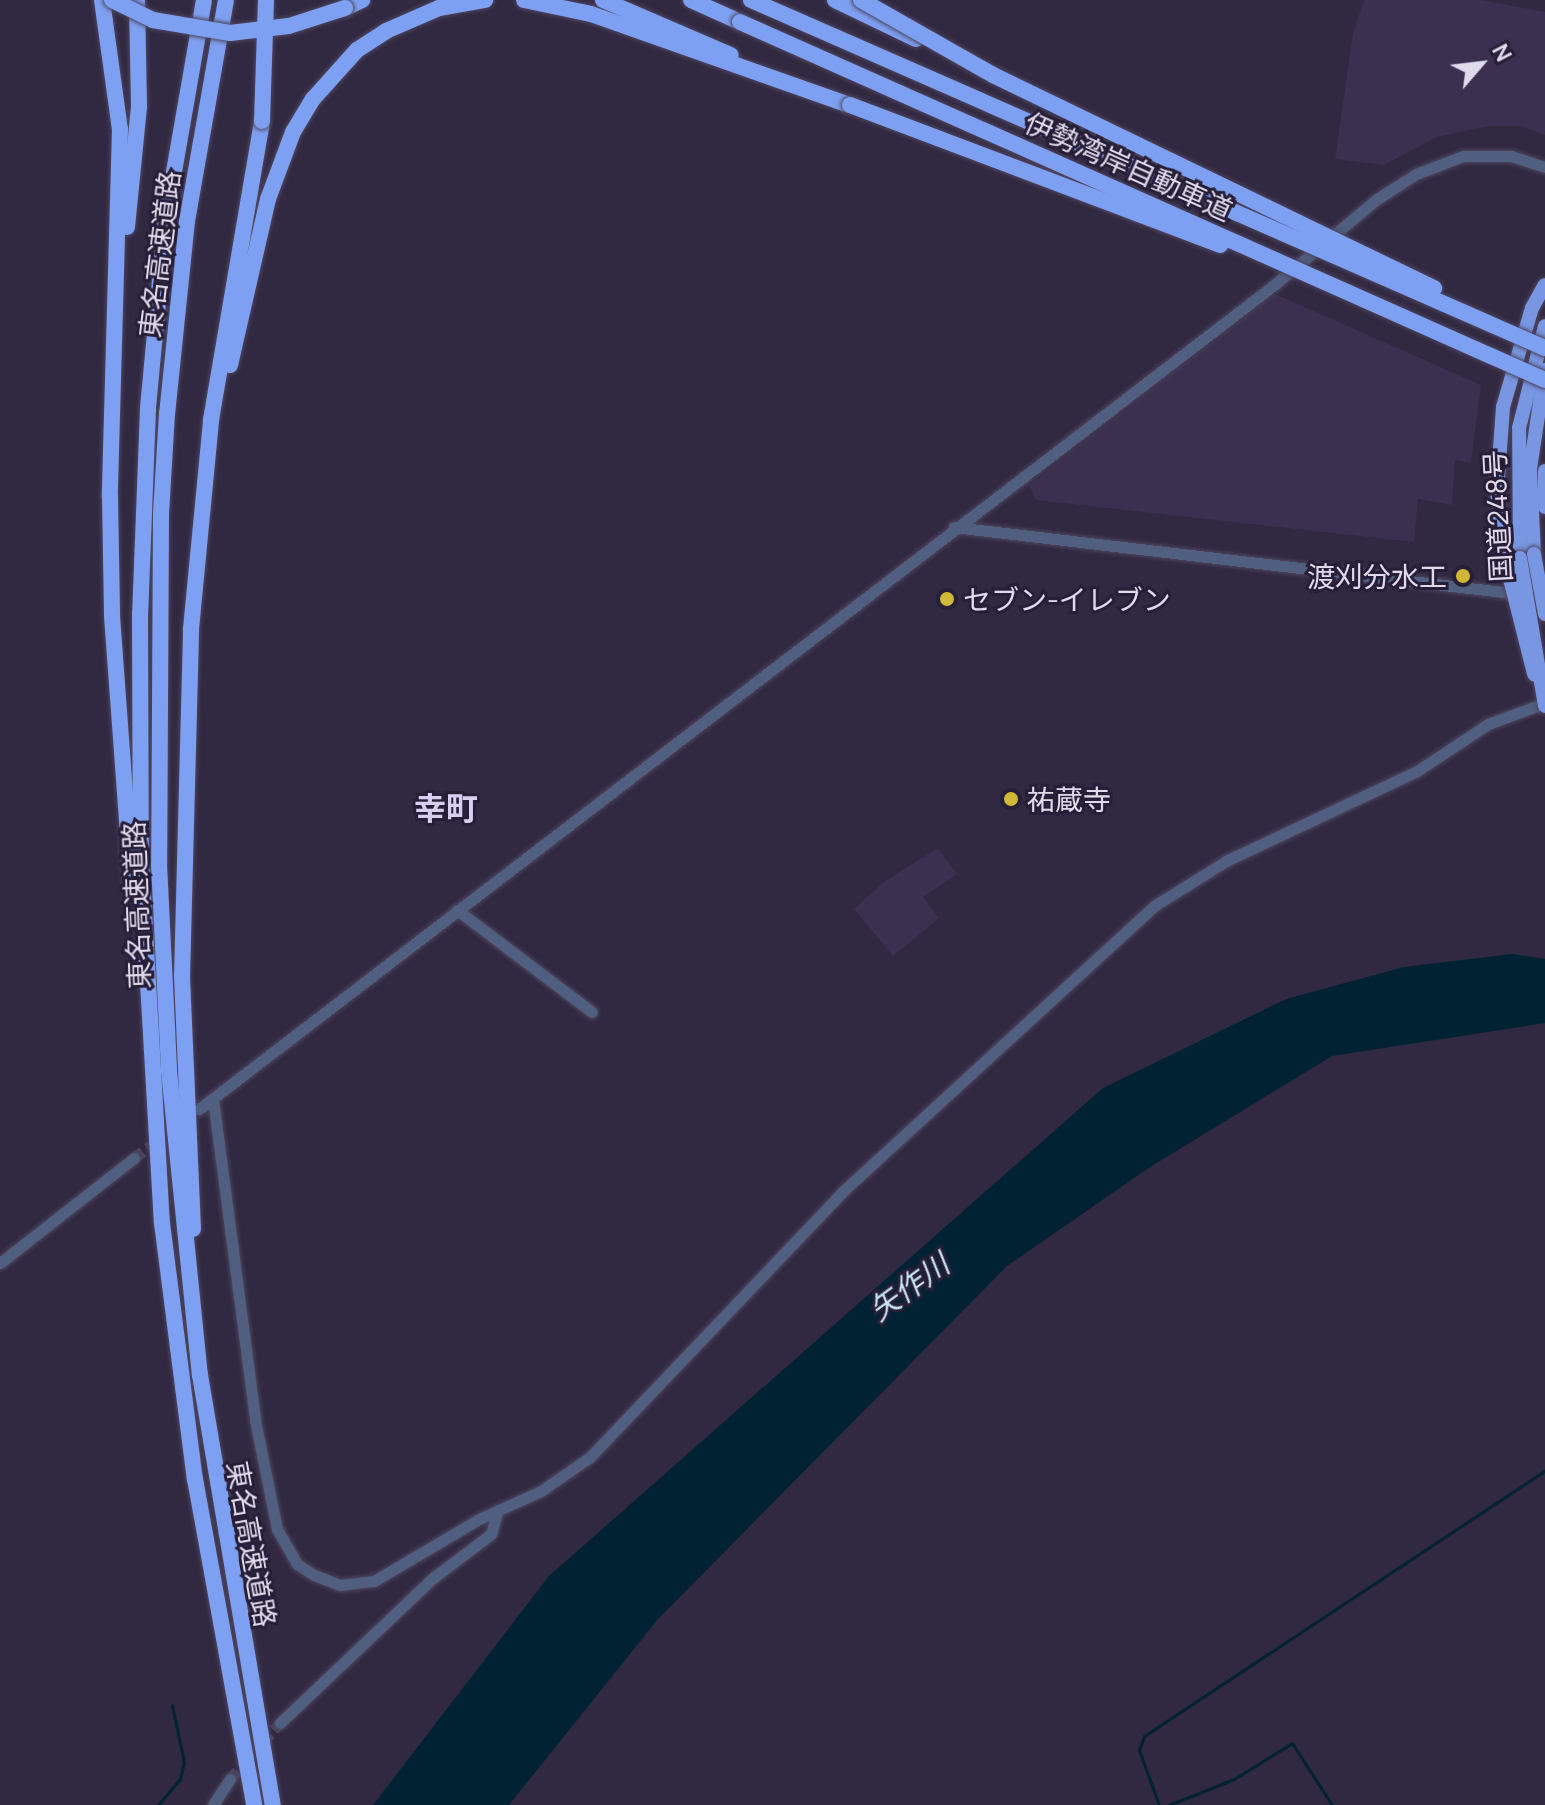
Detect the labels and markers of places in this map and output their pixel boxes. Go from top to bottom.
place label: 渡刈分水工 [1307,559,1447,593]
marker: 渡刈分水工 [1454,567,1472,585]
place label: セブン-イレブン [963,582,1171,616]
marker: セブン-イレブン [938,590,956,608]
place label: 祐蔵寺 [1027,782,1111,816]
marker: 祐蔵寺 [1002,790,1020,808]

